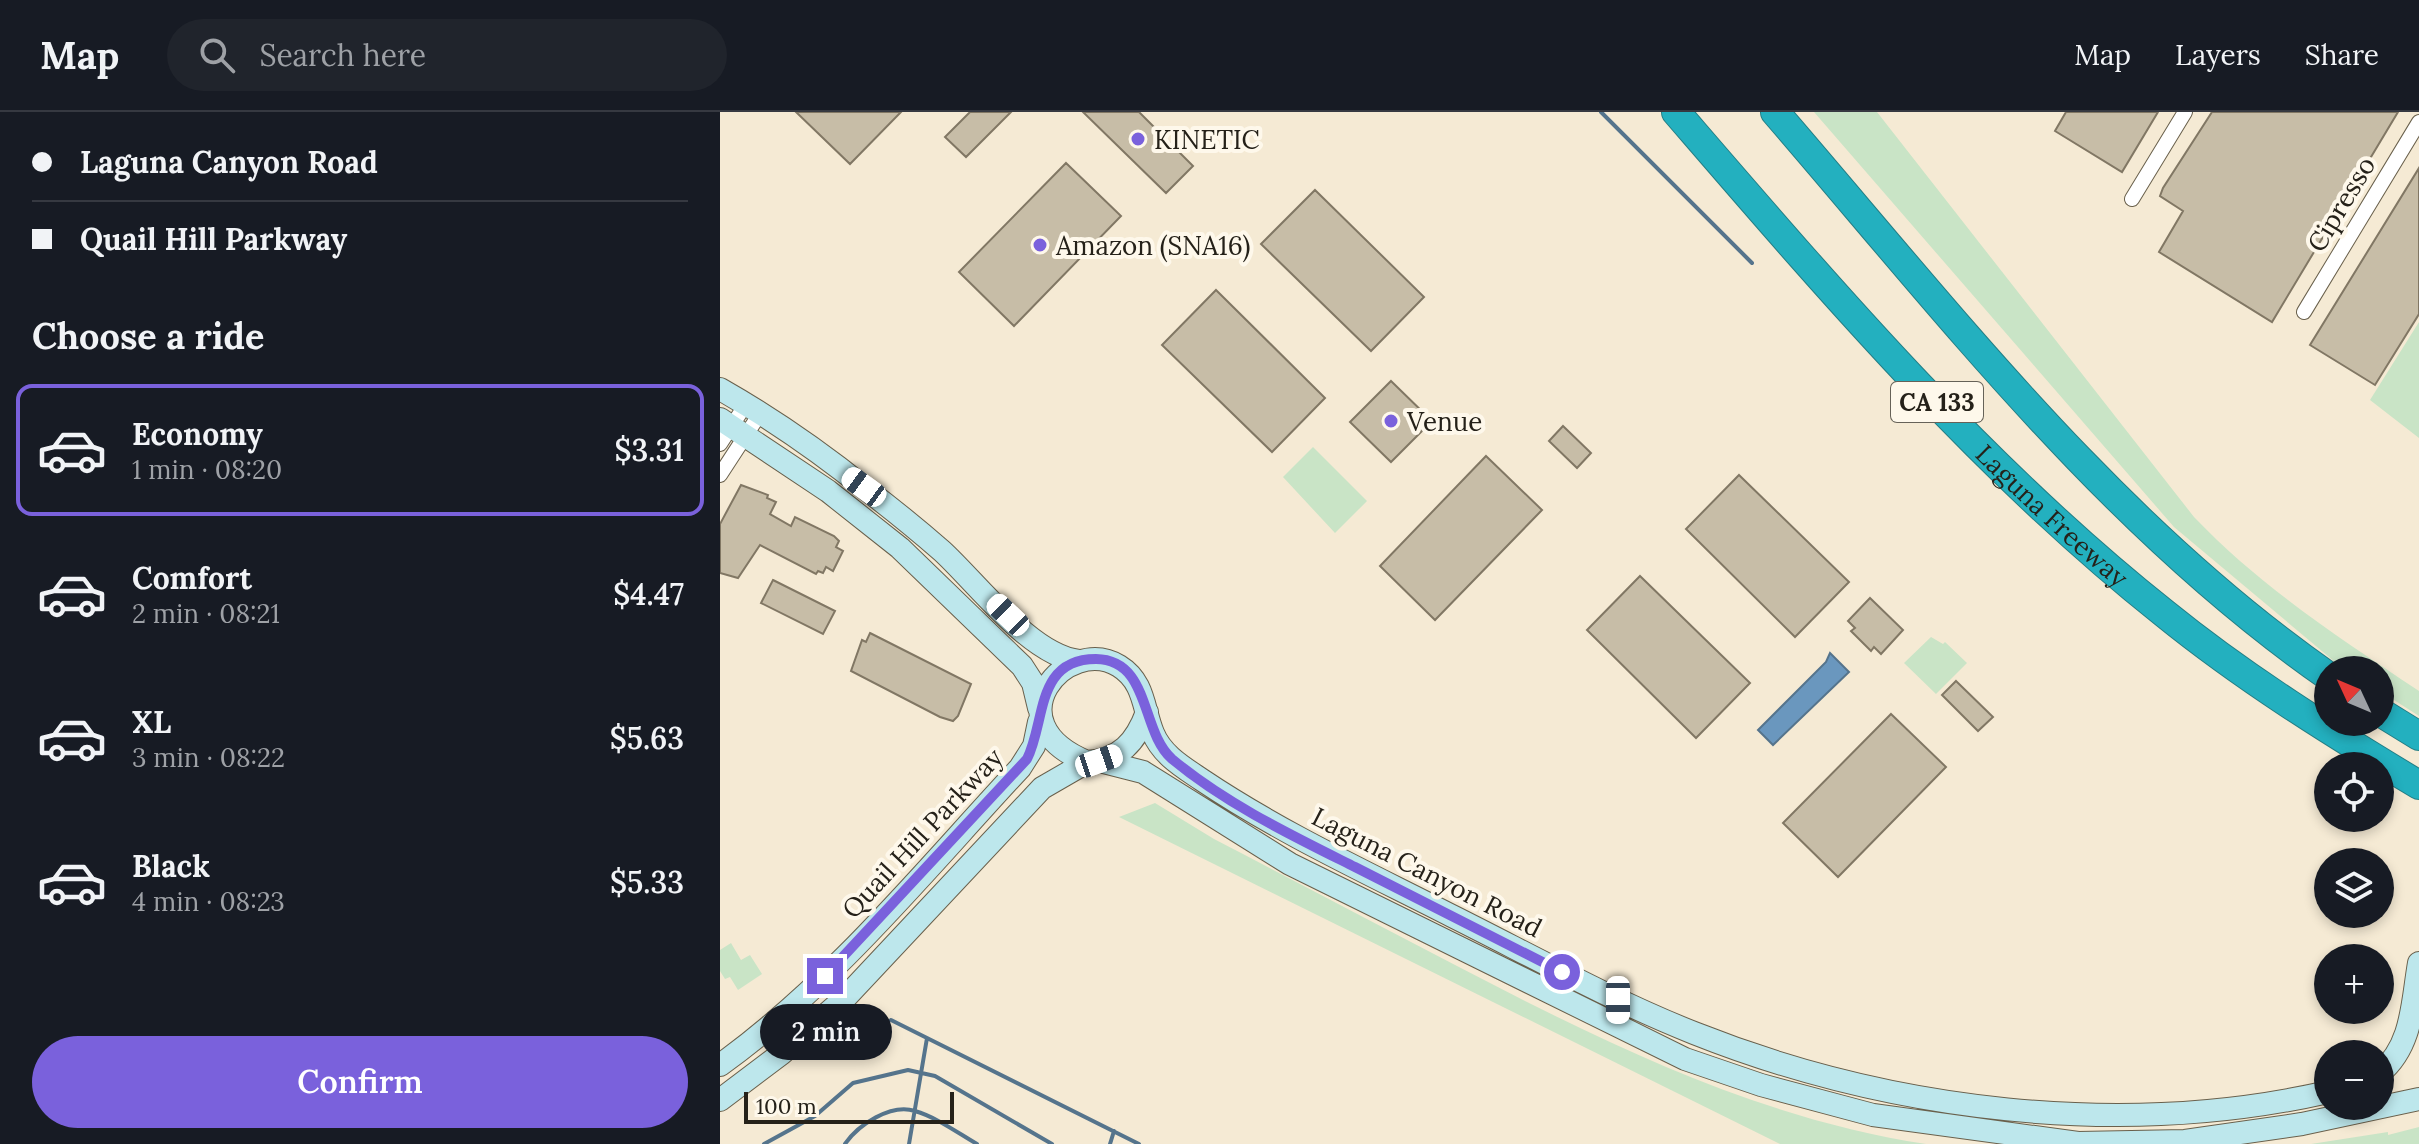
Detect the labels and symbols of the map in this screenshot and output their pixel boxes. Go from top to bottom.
place label: KINETIC [1154,123,1260,156]
marker: KINETIC [1129,130,1147,148]
street label: Cipresso [2300,150,2382,258]
place label: Amazon (SNA16) [1055,229,1251,263]
marker: Amazon (SNA16) [1031,236,1049,254]
road number: CA 133 [1891,382,1983,422]
place label: Venue [1406,405,1482,438]
marker: Venue [1382,412,1400,430]
street label: Laguna Freeway [1969,437,2136,594]
car [838,463,890,511]
car [982,590,1034,640]
north arrow [2314,656,2394,736]
street label: Quail Hill Parkway [835,741,1010,925]
car [1072,742,1126,780]
street label: Laguna Canyon Road [1306,800,1548,944]
route start [1544,954,1580,990]
route end [807,958,843,994]
car [1606,976,1630,1024]
callout: 2 min [759,1004,891,1060]
scale bar [744,1088,954,1124]

